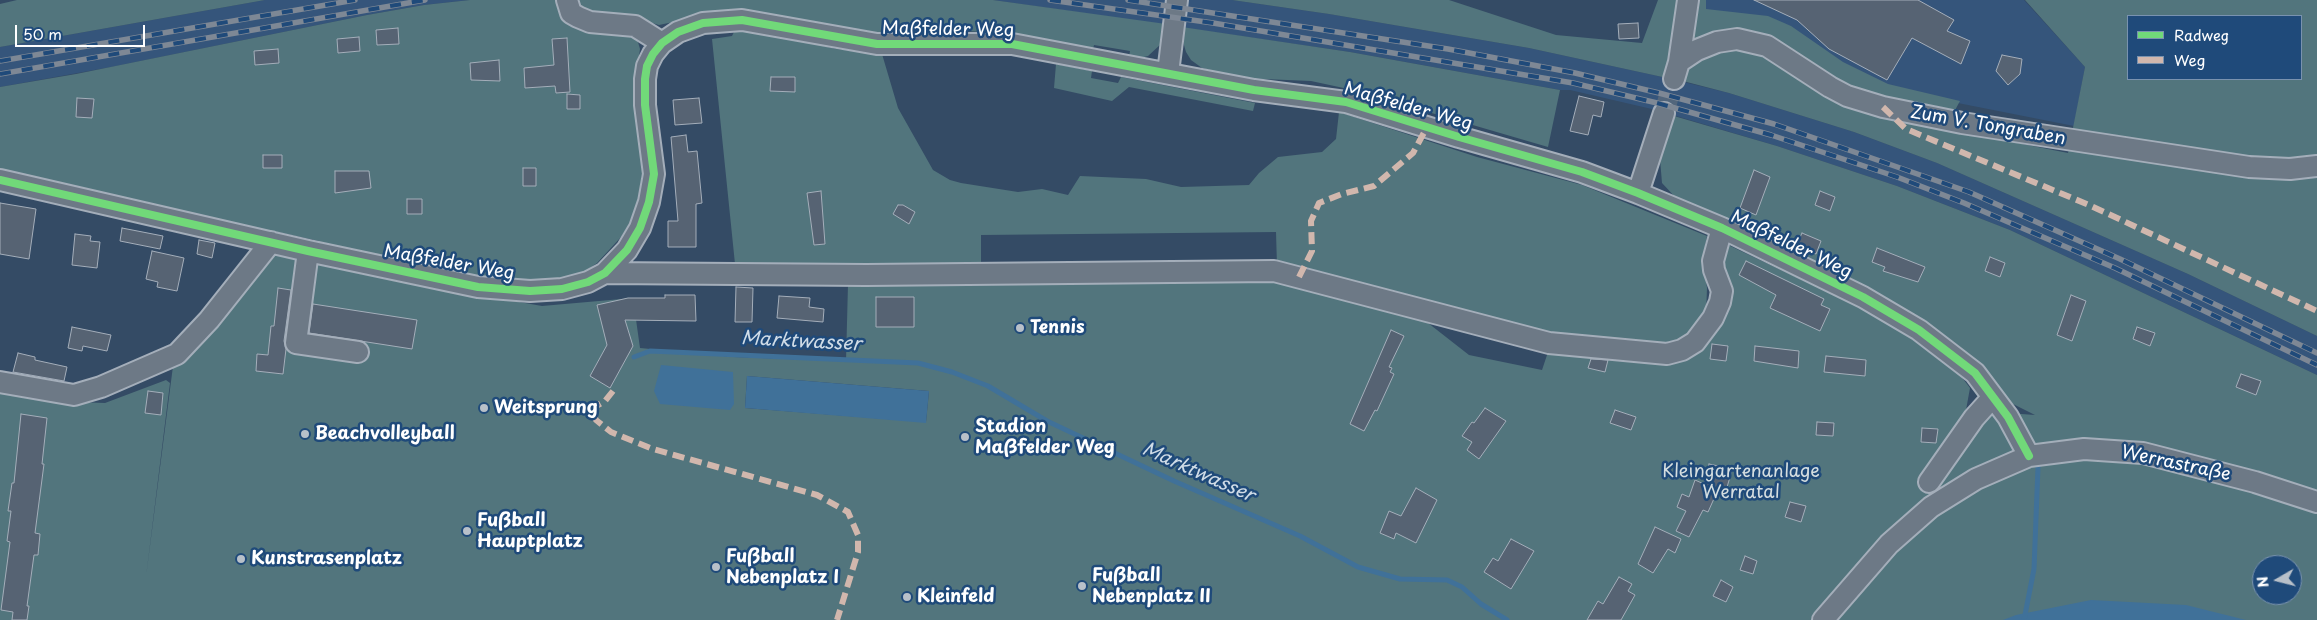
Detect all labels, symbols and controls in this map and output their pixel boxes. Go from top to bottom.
scale bar [18,15,148,47]
legend [2127,15,2302,80]
street label: Maßfelder Weg [882,18,1014,42]
text: 50 m [23,22,62,45]
text: Radweg [2174,23,2229,46]
text: Weg [2174,48,2205,71]
street label: Maßfelder Weg [1341,78,1475,136]
street label: Zum V. Tongraben [1909,102,2067,150]
street label: Maßfelder Weg [1727,206,1855,284]
street label: Maßfelder Weg [382,241,516,285]
place label: Tennis [1030,317,1085,339]
marker: Tennis [1014,322,1026,334]
water label: Marktwasser [740,327,862,357]
place label: Weitsprung [494,397,598,419]
marker: Weitsprung [478,402,490,414]
place label: Stadion Maßfelder Weg [975,416,1115,458]
place label: Beachvolleyball [315,423,455,445]
marker: Beachvolleyball [299,428,311,440]
marker: Stadion Maßfelder Weg [959,431,971,443]
water label: Marktwasser [1138,438,1258,508]
street label: Werrastraße [2119,442,2233,486]
park label: Kleingartenanlage Werratal [1662,461,1820,504]
place label: Fußball Hauptplatz [477,510,583,552]
marker: Fußball Hauptplatz [461,525,473,537]
place label: Fußball Nebenplatz I [726,546,839,588]
place label: Kunstrasenplatz [251,548,402,570]
marker: Kunstrasenplatz [235,553,247,565]
north arrow [2252,555,2302,605]
marker: Fußball Nebenplatz I [710,561,722,573]
place label: Fußball Nebenplatz II [1092,565,1211,608]
text: N [2251,575,2274,589]
marker: Fußball Nebenplatz II [1076,580,1088,592]
place label: Kleinfeld [917,586,994,608]
marker: Kleinfeld [901,591,913,603]

